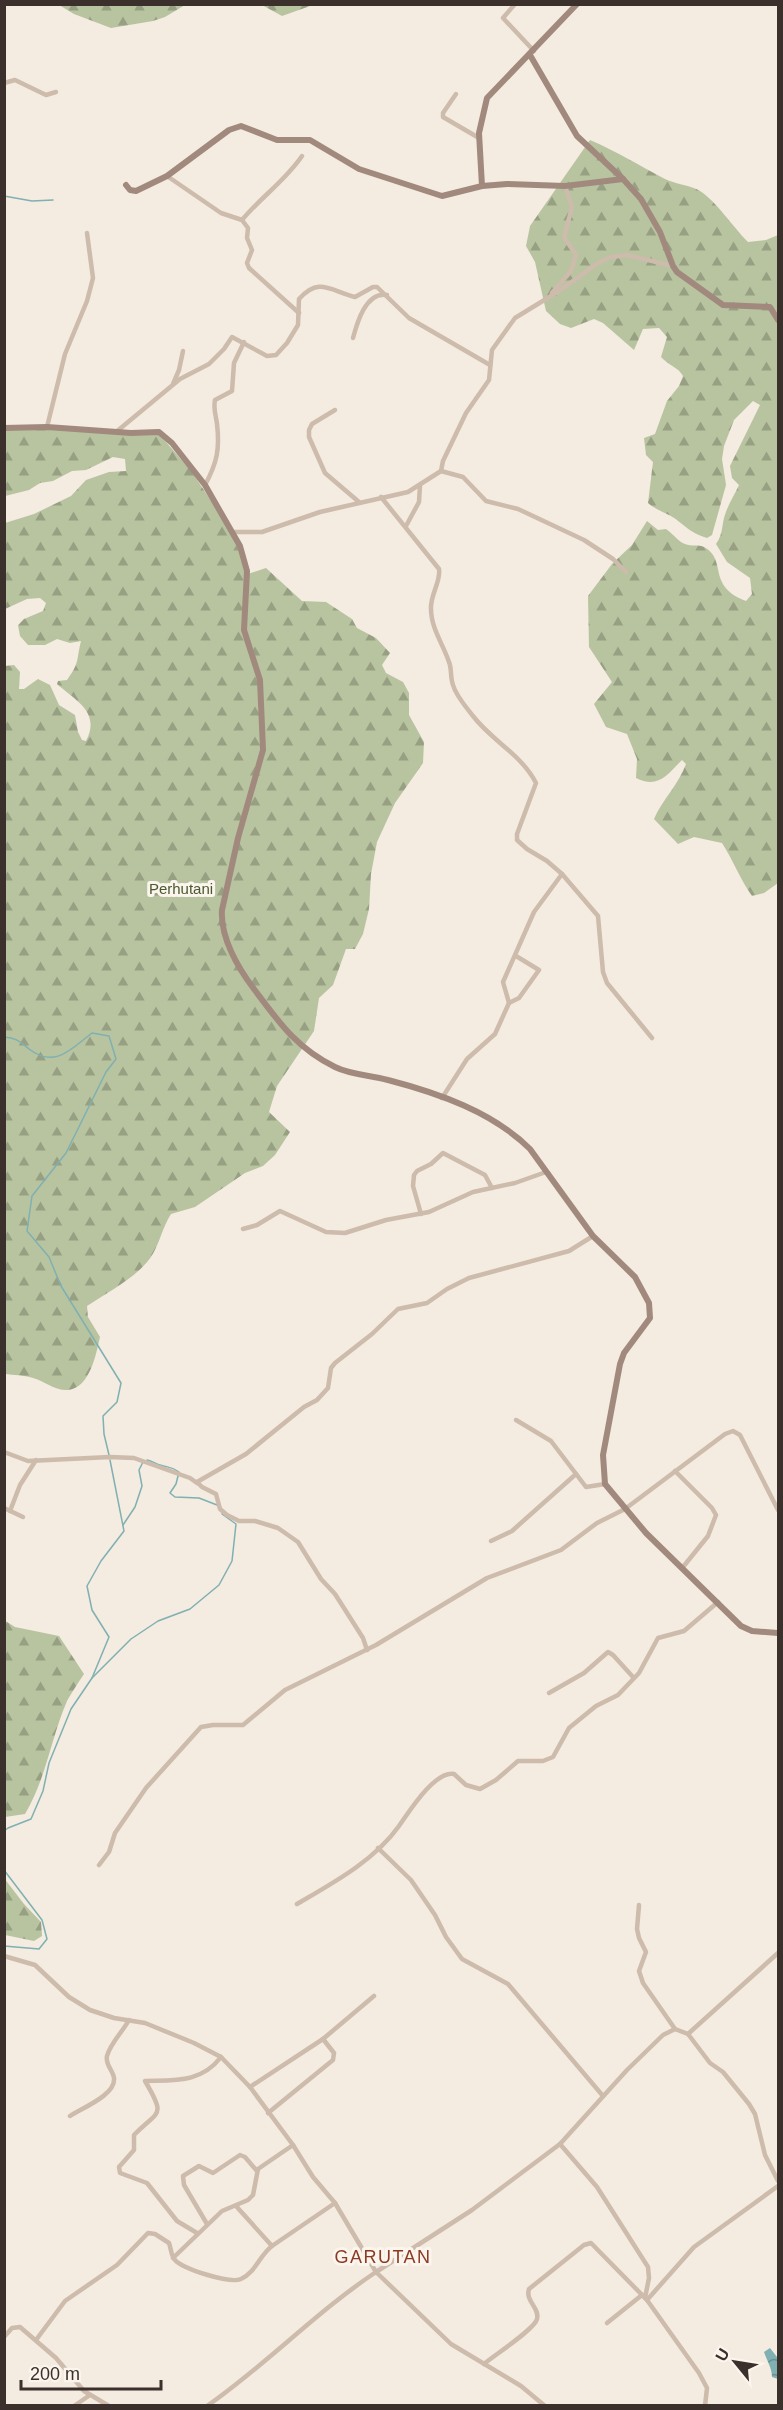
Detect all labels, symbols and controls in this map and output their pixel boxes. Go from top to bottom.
park label: Perhutani [149,880,213,897]
district label: GARUTAN [334,2247,432,2267]
north arrow [705,2332,765,2392]
text: U [712,2345,733,2364]
scale bar [21,2353,160,2391]
text: 200 m [30,2364,80,2384]

